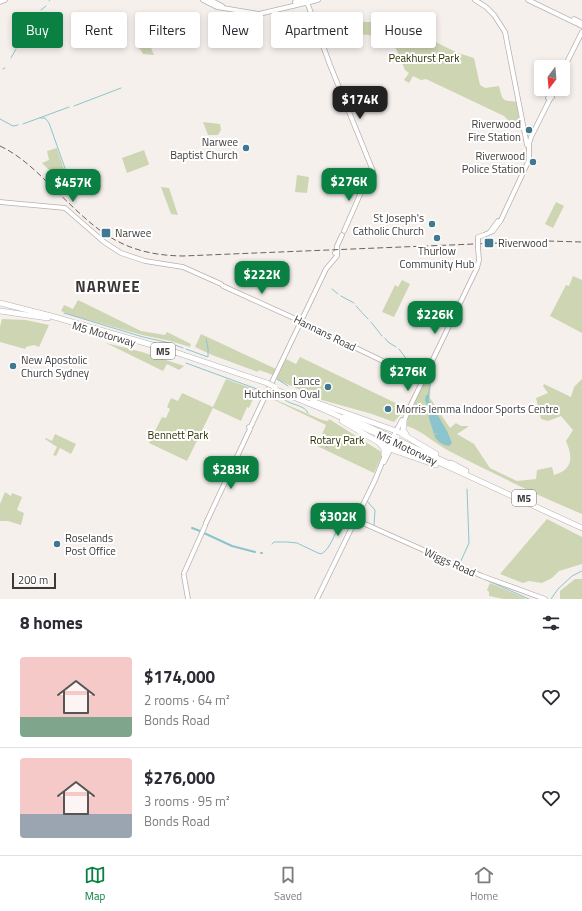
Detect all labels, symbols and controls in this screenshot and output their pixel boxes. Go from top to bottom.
chip: Buy [12,12,63,48]
chip: Rent [71,12,127,48]
chip: Filters [135,12,200,48]
chip: New [208,12,263,48]
chip: Apartment [271,12,363,48]
chip: House [371,12,436,48]
park label: Peakhurst Park [389,50,460,66]
north arrow [534,60,570,96]
map controls [534,60,570,96]
pin: $174K [332,86,388,120]
text: $174K [342,89,378,109]
place label: Riverwood Fire Station [468,116,521,145]
marker: Riverwood Fire Station [524,125,534,135]
place label: Narwee Baptist Church [170,134,238,163]
marker: Narwee Baptist Church [241,143,251,153]
place label: Riverwood Police Station [462,148,525,177]
marker: Riverwood Police Station [528,157,538,167]
pin: $276K [321,168,377,202]
pin: $457K [45,169,101,203]
text: $276K [331,171,367,191]
text: $457K [55,172,91,192]
place label: St Joseph's Catholic Church [353,210,424,239]
marker: St Joseph's Catholic Church [427,219,437,229]
place label: Narwee [115,225,152,241]
marker: Narwee [100,227,112,239]
marker: Thurlow Community Hub [432,233,442,243]
place label: Riverwood [498,235,548,251]
marker: Riverwood [483,237,495,249]
place label: Thurlow Community Hub [400,243,475,272]
pin: $222K [234,261,290,295]
text: $222K [244,264,280,284]
district label: NARWEE [75,275,141,298]
pin: $226K [407,301,463,335]
text: $226K [417,304,453,324]
street label: Hannans Road [291,311,359,355]
street label: M5 Motorway [70,317,138,351]
road number: M5 [151,343,175,359]
place label: New Apostolic Church Sydney [21,352,90,381]
pin: $276K [380,358,436,392]
marker: New Apostolic Church Sydney [8,361,18,371]
text: $276K [390,361,426,381]
place label: Lance Hutchinson Oval [244,373,320,402]
marker: Lance Hutchinson Oval [323,382,333,392]
place label: Morris Iemma Indoor Sports Centre [396,401,559,417]
marker: Morris Iemma Indoor Sports Centre [383,404,393,414]
park label: Bennett Park [148,427,209,443]
street label: M5 Motorway [374,427,441,469]
park label: Rotary Park [310,432,365,448]
pin: $283K [203,456,259,490]
text: $283K [213,459,249,479]
road number: M5 [512,490,536,506]
pin: $302K [310,503,366,537]
text: $302K [320,506,356,526]
place label: Roselands Post Office [65,530,116,559]
marker: Roselands Post Office [52,539,62,549]
street label: Wiggs Road [422,544,478,581]
scale bar [12,571,56,590]
text: 200 m [18,572,48,588]
text: 8 homes [20,610,83,636]
icon: filters [540,612,562,634]
text: $174,000 [144,664,215,690]
icon: home [52,673,100,721]
icon: heart [540,686,562,708]
text: 2 rooms · 64 m² [144,690,230,710]
text: Bonds Road [144,710,210,730]
text: $276,000 [144,765,215,791]
icon: home [52,774,100,822]
icon: heart [540,787,562,809]
text: 3 rooms · 95 m² [144,791,230,811]
text: Bonds Road [144,811,210,831]
tab: Map [84,864,106,904]
tab: Saved [274,864,302,904]
tab: Home [470,864,498,904]

